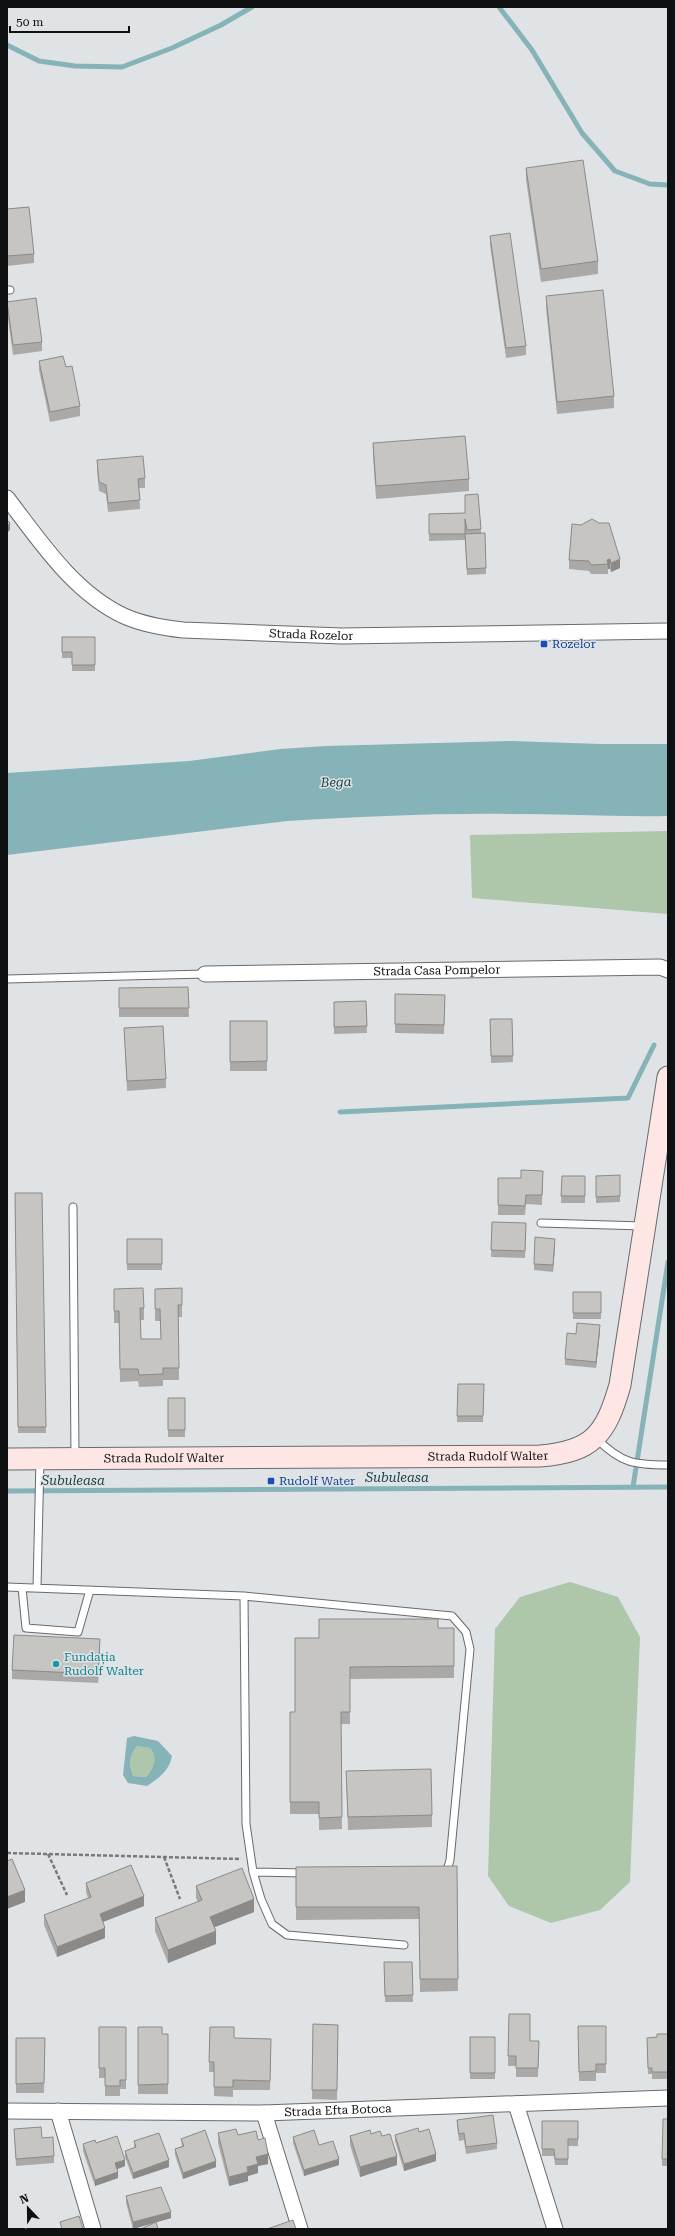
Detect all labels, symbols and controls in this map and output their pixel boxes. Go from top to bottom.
scale bar [10,8,129,34]
text: 50 m [16,15,43,29]
street label: Strada Rozelor [269,626,353,643]
place label: Rozelor [552,637,596,651]
marker: Rozelor [539,639,549,649]
water label: Bega [319,774,352,790]
street label: Strada Casa Pompelor [373,962,501,978]
street label: Strada Rudolf Walter [428,1448,549,1464]
street label: Strada Rudolf Walter [104,1451,224,1465]
water label: Subuleasa [364,1470,429,1485]
water label: Subuleasa [40,1473,105,1488]
place label: Rudolf Water [279,1474,355,1488]
marker: Rudolf Water [266,1476,276,1486]
place label: Fundația Rudolf Walter [64,1650,144,1678]
marker: Fundația Rudolf Walter [51,1659,61,1669]
street label: Strada Efta Botoca [284,2101,392,2119]
north arrow [8,2188,48,2228]
text: N [18,2191,31,2207]

